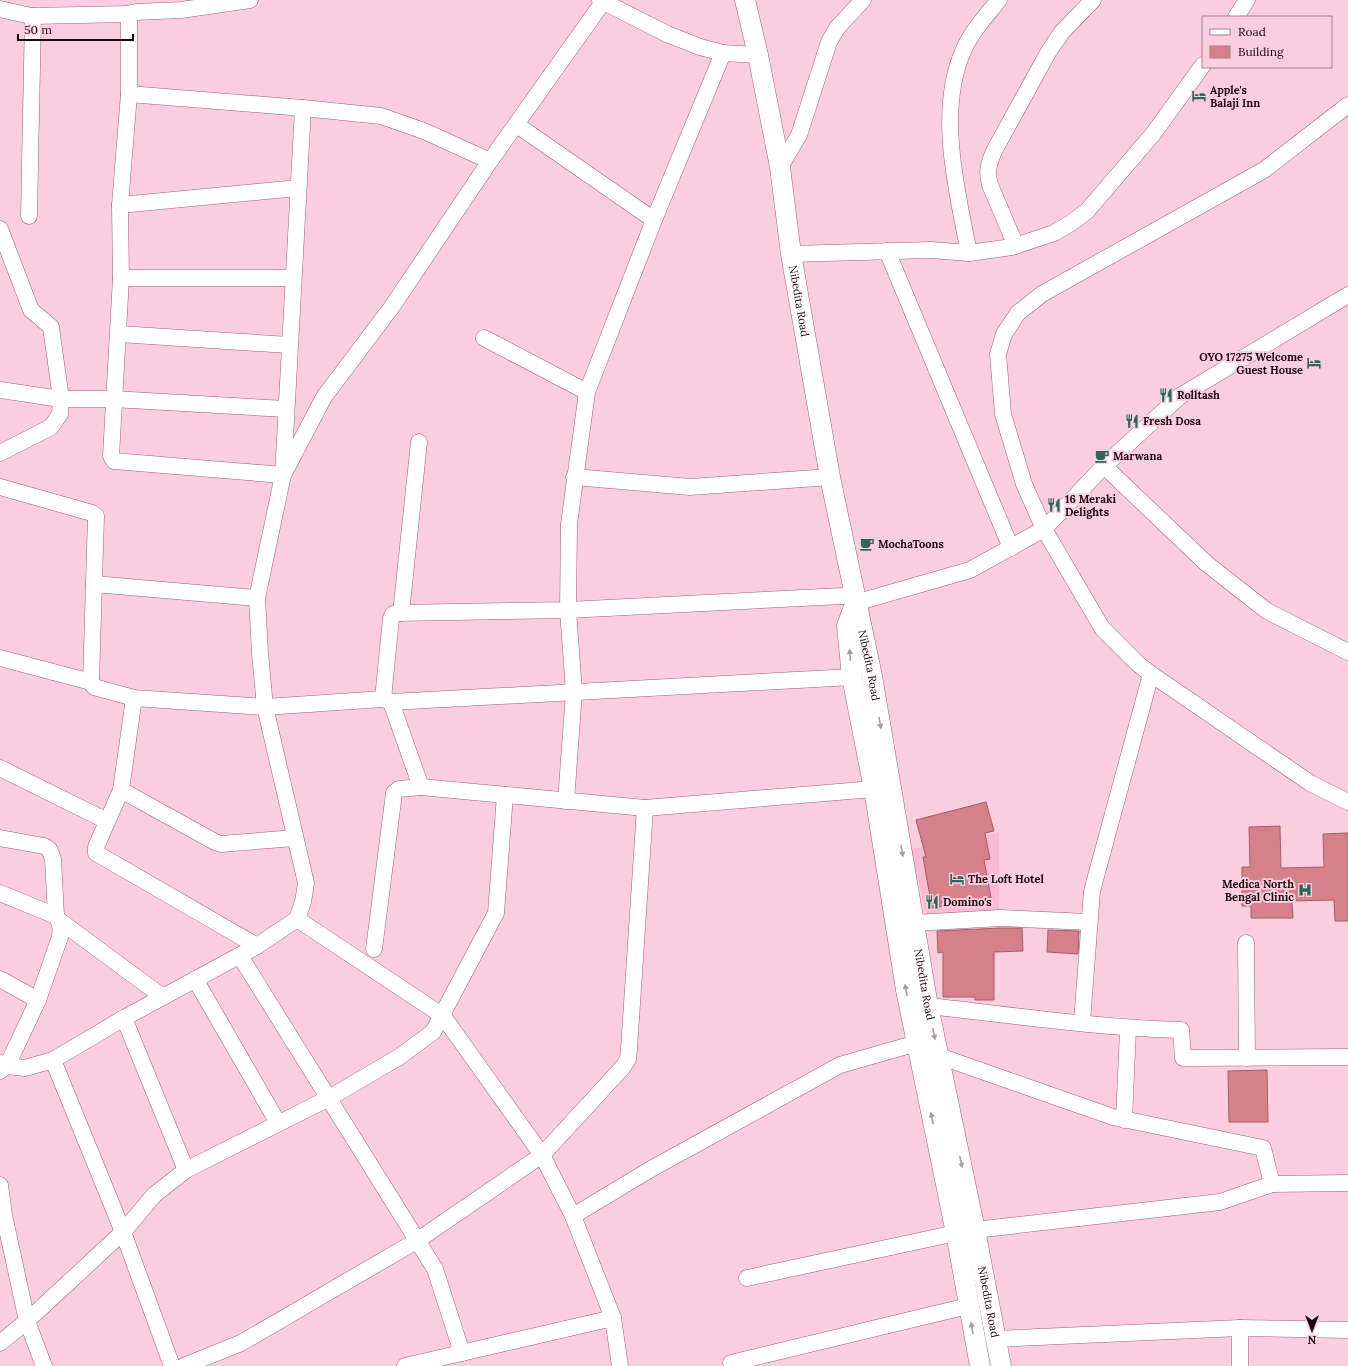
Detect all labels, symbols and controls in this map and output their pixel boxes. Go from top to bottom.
scale bar [18,16,133,42]
legend [1202,16,1332,68]
text: 50 m [24,22,52,37]
text: Road [1238,24,1266,39]
text: Building [1238,44,1284,59]
place label: Apple's Balaji Inn [1210,83,1260,110]
hotel icon: Apple's Balaji Inn [1191,88,1207,104]
street label: Nibedita Road [786,264,812,338]
place label: OYO 17275 Welcome Guest House [1199,350,1303,377]
hotel icon: OYO 17275 Welcome Guest House [1306,355,1322,371]
restaurant icon: Rolltash [1158,387,1174,403]
place label: Rolltash [1177,388,1220,402]
restaurant icon: Fresh Dosa [1124,413,1140,429]
place label: Fresh Dosa [1143,414,1201,428]
cafe icon: Marwana [1094,448,1110,464]
place label: Marwana [1113,449,1162,463]
place label: 16 Meraki Delights [1065,492,1117,519]
restaurant icon: 16 Meraki Delights [1046,497,1062,513]
cafe icon: MochaToons [859,536,875,552]
place label: MochaToons [878,537,944,551]
street label: Nibedita Road [855,628,883,702]
one-way arrow [846,649,853,661]
one-way arrow [877,717,883,729]
one-way arrow [899,845,905,857]
hotel icon: The Loft Hotel [949,871,965,887]
place label: The Loft Hotel [968,872,1044,886]
place label: Medica North Bengal Clinic [1222,877,1294,904]
hospital icon: Medica North Bengal Clinic [1297,882,1313,898]
restaurant icon: Domino's [924,894,940,910]
place label: Domino's [943,895,992,909]
street label: Nibedita Road [911,948,938,1022]
one-way arrow [903,984,909,996]
one-way arrow [932,1028,938,1041]
one-way arrow [929,1111,935,1124]
one-way arrow [958,1155,964,1168]
street label: Nibedita Road [975,1265,1002,1339]
north arrow [1292,1310,1332,1350]
one-way arrow [969,1322,975,1334]
text: N [1307,1333,1316,1347]

